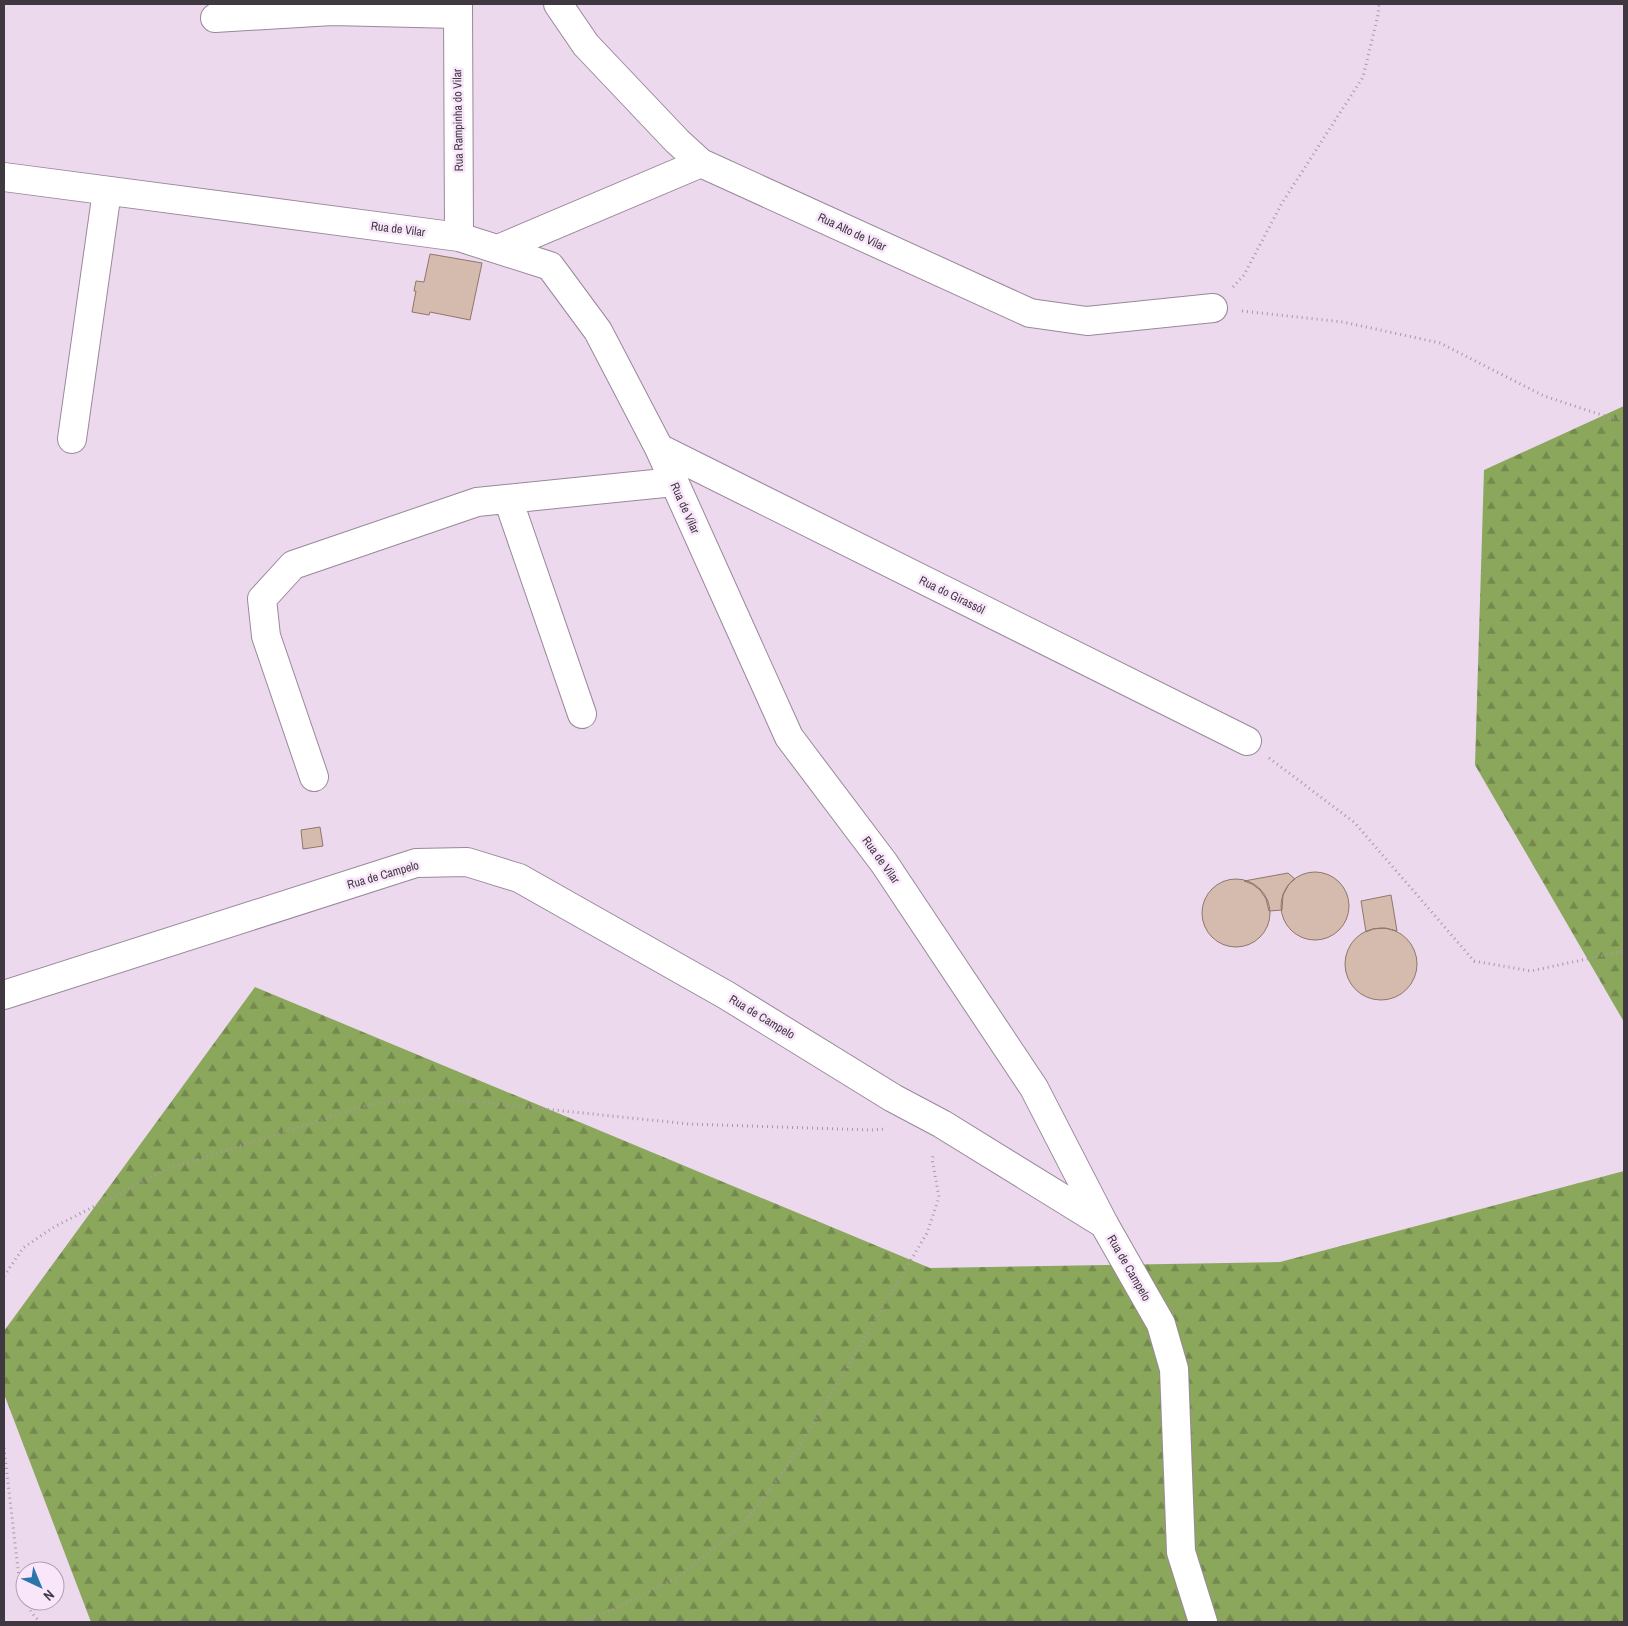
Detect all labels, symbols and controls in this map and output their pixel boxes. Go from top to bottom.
street label: Rua Rampinha do Vilar [449,68,467,171]
street label: Rua Alto de Vilar [815,209,889,255]
street label: Rua de Vilar [370,218,427,240]
street label: Rua de Vilar [667,480,704,537]
street label: Rua do Girassól [917,572,987,618]
street label: Rua de Vilar [859,833,904,887]
street label: Rua de Campelo [345,857,421,893]
street label: Rua de Campelo [726,991,798,1043]
street label: Rua de Campelo [1104,1232,1154,1304]
north arrow [15,1561,65,1611]
text: N [40,1586,58,1605]

